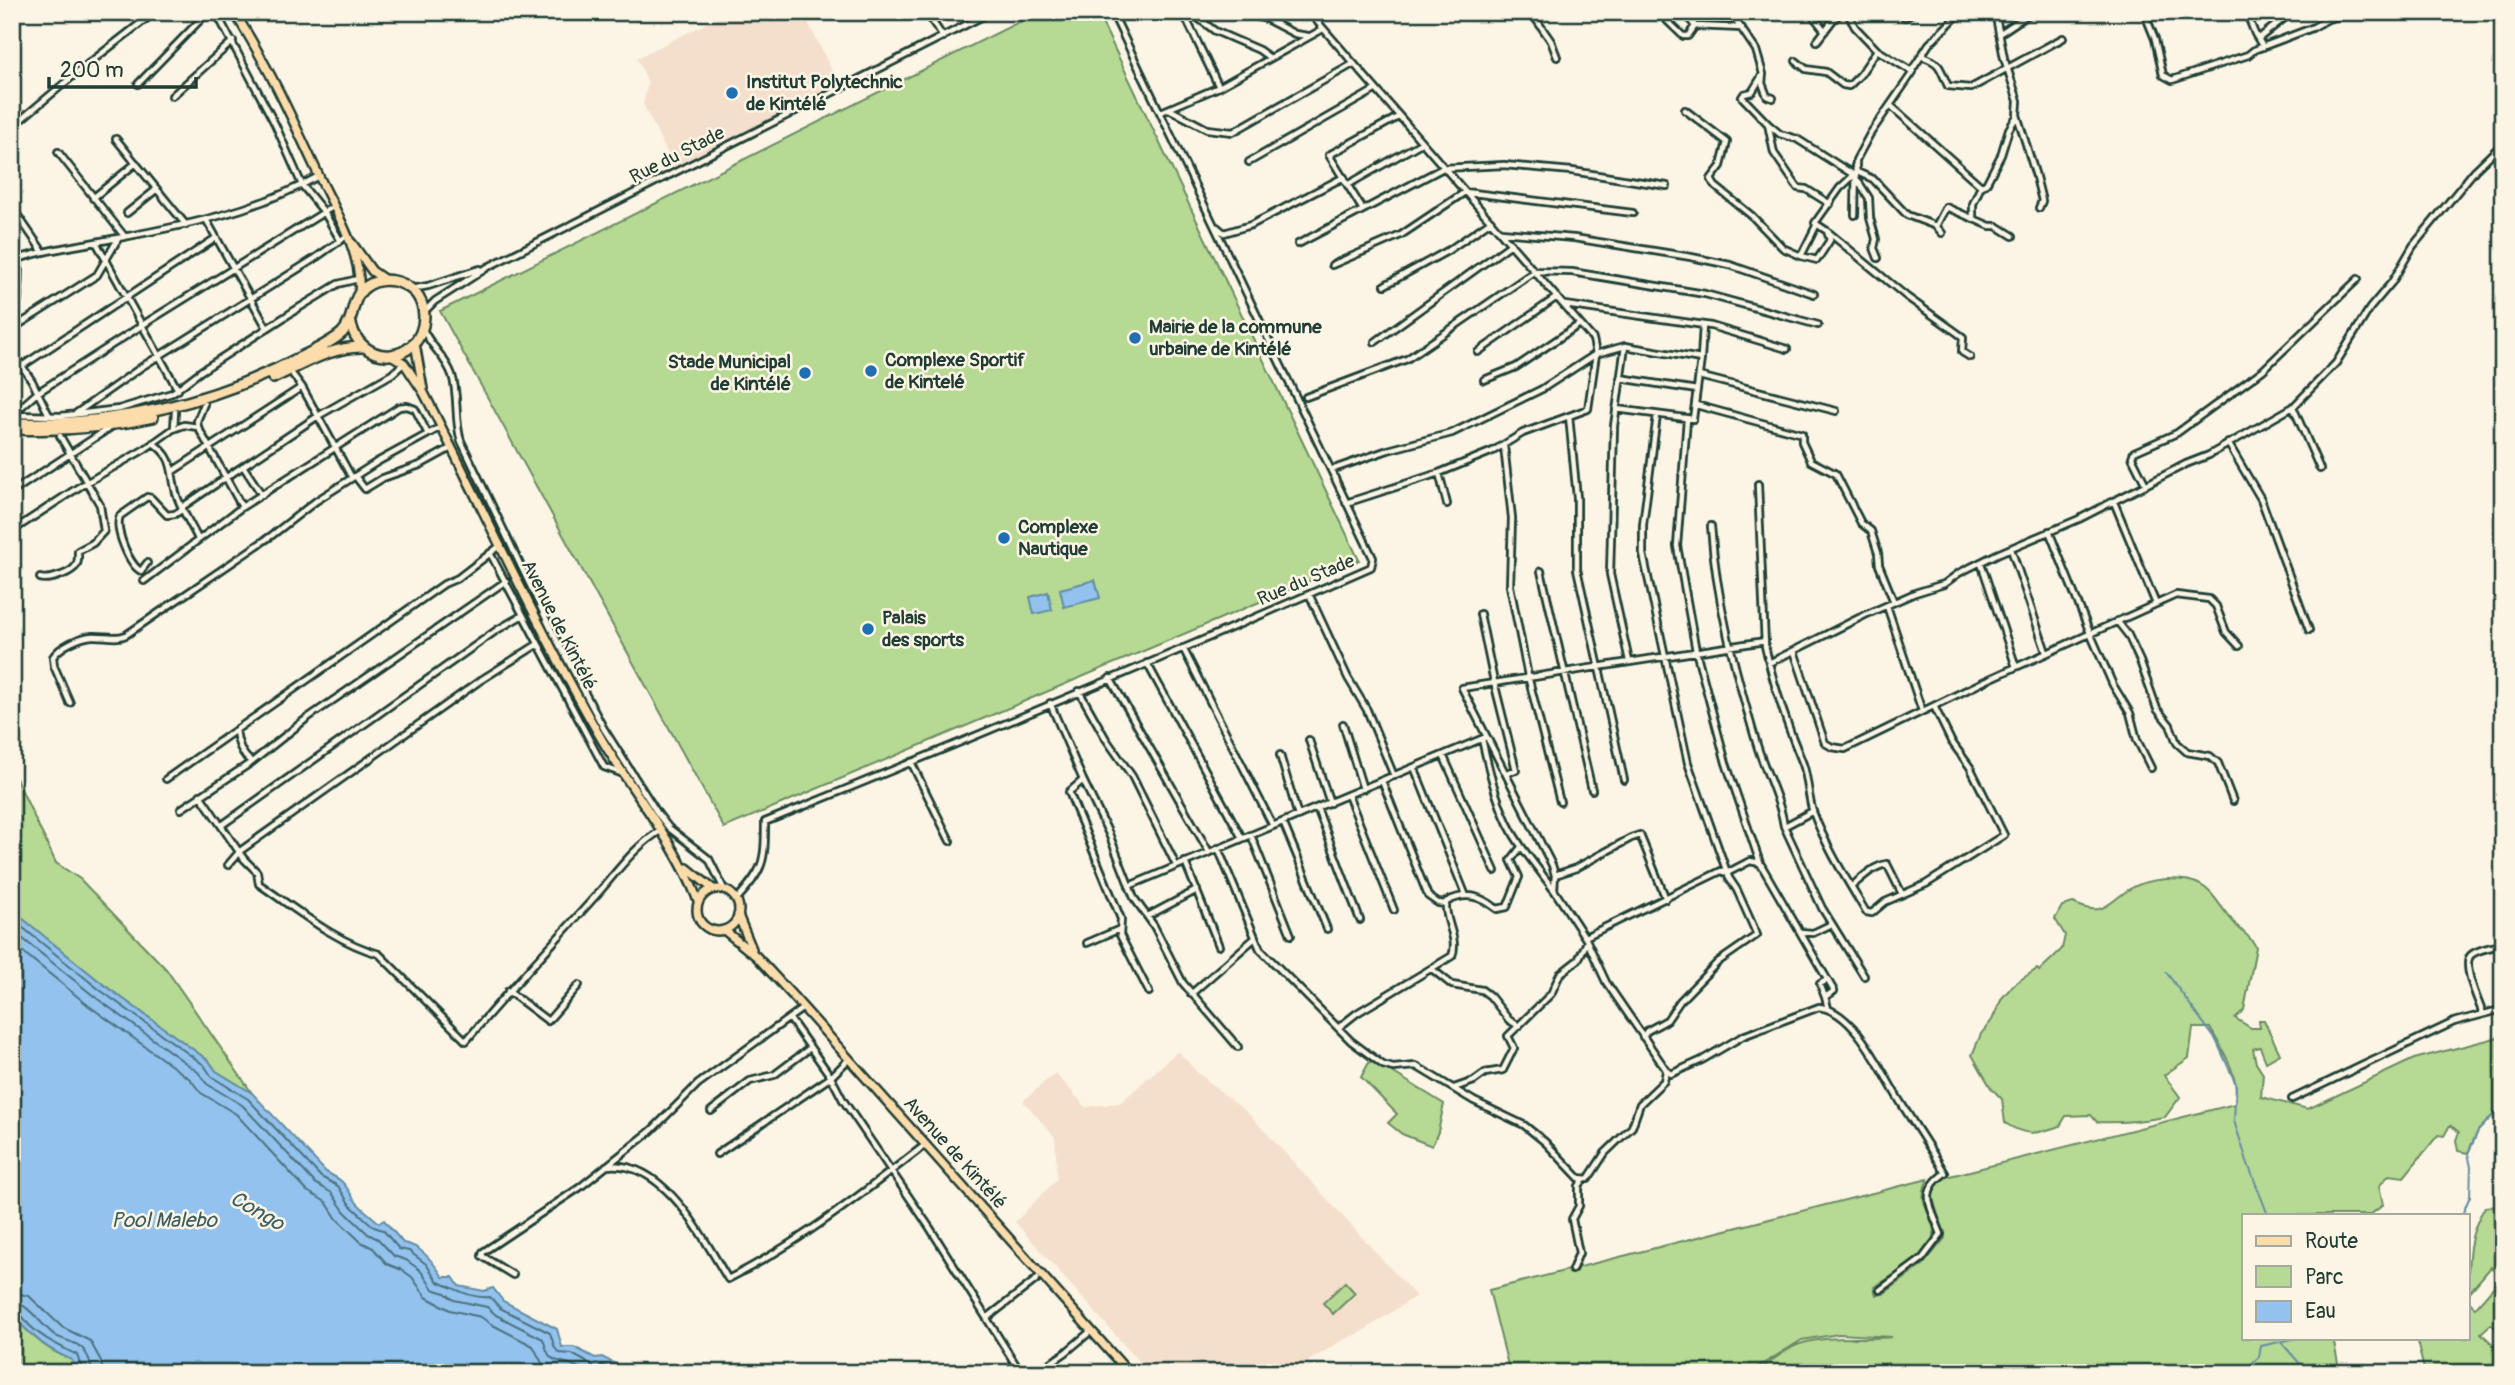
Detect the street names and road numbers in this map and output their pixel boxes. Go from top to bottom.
street label: Rue du Stade [625,121,729,189]
street label: Rue du Stade [1254,548,1359,611]
street label: Avenue de Kintélé [516,556,602,694]
street label: Avenue de Kintélé [898,1092,1012,1214]

